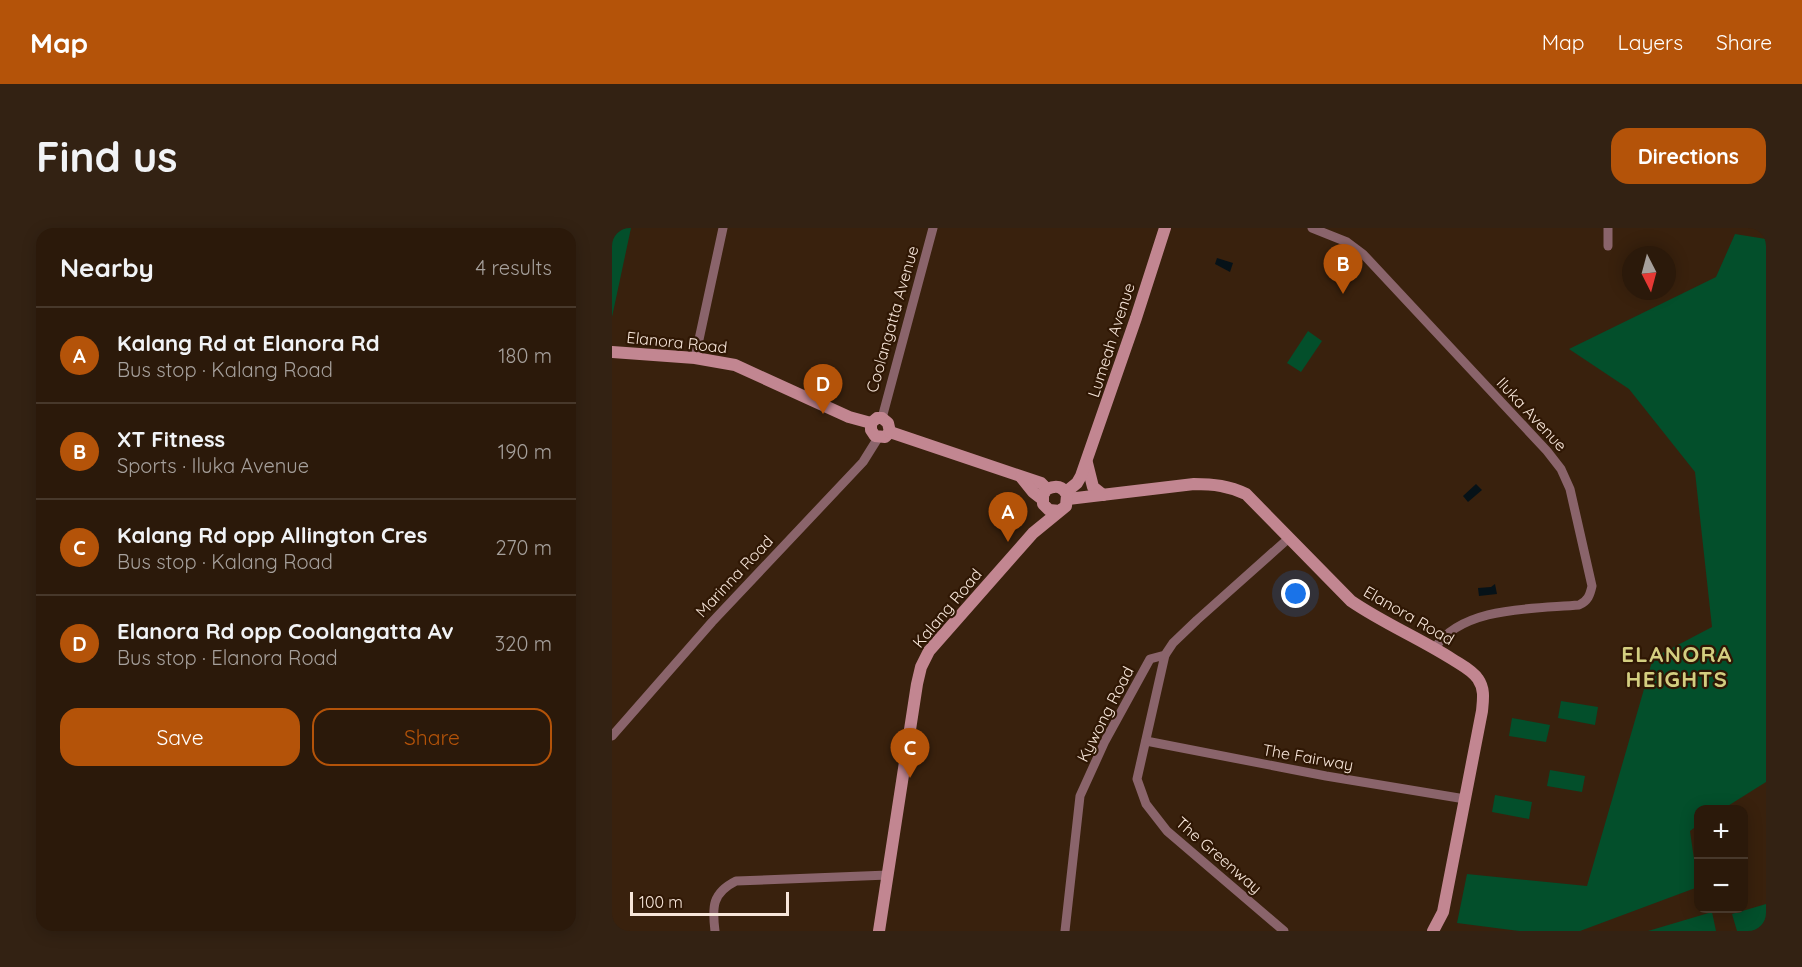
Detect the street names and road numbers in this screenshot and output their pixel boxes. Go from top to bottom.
street label: Coolangatta Avenue [861,243,923,395]
street label: Lumeah Avenue [1083,280,1139,400]
street label: Elanora Road [626,327,728,357]
street label: Iluka Avenue [1493,373,1571,455]
street label: Marinna Road [691,531,777,621]
street label: Kalang Road [908,564,986,652]
street label: Elanora Road [1360,581,1458,649]
street label: Kywong Road [1072,663,1138,765]
street label: The Fairway [1261,739,1355,775]
street label: The Greenway [1172,812,1266,898]

